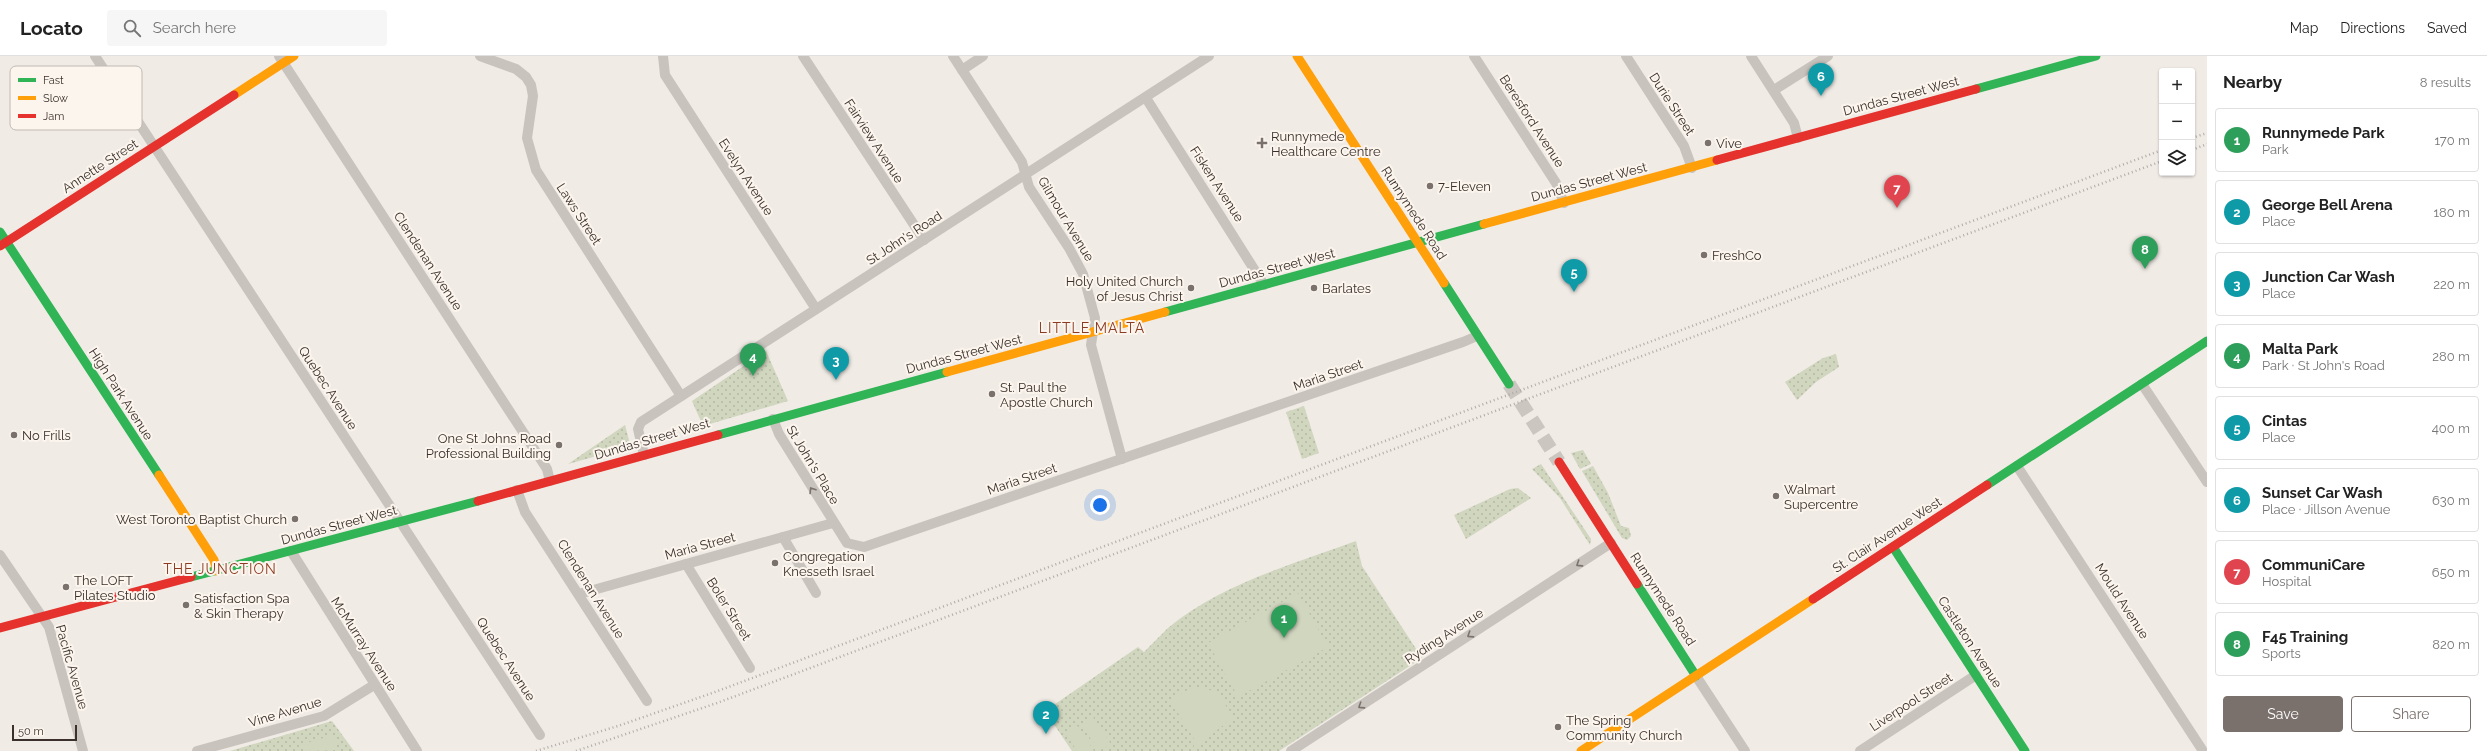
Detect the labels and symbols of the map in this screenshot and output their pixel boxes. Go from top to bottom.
pin: 6 [1808,63,1834,96]
legend [10,66,142,130]
street label: Durie Street [1646,70,1698,139]
street label: Beresford Avenue [1496,72,1568,170]
street label: Dundas Street West [1841,73,1961,119]
text: Fast [43,74,64,87]
text: Slow [43,92,68,105]
street label: Fairview Avenue [841,96,907,186]
text: Jam [43,110,64,123]
place label: Runnymede Healthcare Centre [1271,129,1381,159]
street label: Annette Street [59,136,141,196]
street label: Evelyn Avenue [716,136,777,218]
place label: Vive [1716,136,1742,151]
marker: Runnymede Healthcare Centre [1256,137,1268,149]
marker: Vive [1703,138,1713,148]
street label: Fisken Avenue [1187,143,1247,225]
street label: Dundas Street West [1529,159,1649,205]
street label: Runnymede Road [1378,164,1450,262]
street label: Gilmour Avenue [1035,174,1097,264]
pin: 7 [1884,175,1910,208]
place label: 7-Eleven [1438,179,1491,194]
street label: Laws Street [554,180,605,248]
marker: 7-Eleven [1425,181,1435,191]
street label: St John's Road [863,208,945,268]
street label: Clendenan Avenue [391,209,466,313]
pin: 8 [2132,236,2158,269]
street label: Dundas Street West [1217,245,1337,291]
place label: FreshCo [1712,248,1762,263]
marker: FreshCo [1699,250,1709,260]
pin: 5 [1561,259,1587,292]
place label: Holy United Church of Jesus Christ [1066,274,1184,304]
place label: Barlates [1322,281,1371,296]
marker: Holy United Church of Jesus Christ [1186,283,1196,293]
marker: Barlates [1309,283,1319,293]
district label: LITTLE MALTA [1039,320,1145,336]
street label: Dundas Street West [904,331,1024,377]
street label: Quebec Avenue [295,343,361,433]
pin: 4 [740,343,766,376]
street label: High Park Avenue [86,345,156,443]
pin: 3 [823,347,849,380]
street label: Maria Street [1291,356,1365,394]
place label: St. Paul the Apostle Church [1000,380,1093,410]
marker: St. Paul the Apostle Church [987,389,997,399]
street label: Dundas Street West [593,415,712,463]
street label: St John's Place [784,423,843,508]
place label: No Frills [22,428,71,443]
marker: No Frills [9,430,19,440]
place label: One St Johns Road Professional Building [426,431,551,461]
marker: One St Johns Road Professional Building [554,440,564,450]
street label: Maria Street [985,460,1059,498]
place label: Walmart Supercentre [1784,482,1859,512]
one-way arrow [810,487,817,494]
marker: Walmart Supercentre [1771,491,1781,501]
street label: St. Clair Avenue West [1830,494,1945,576]
your location [1090,495,1110,515]
street label: Dundas Street West [279,502,399,548]
place label: West Toronto Baptist Church [116,512,287,527]
marker: West Toronto Baptist Church [290,514,300,524]
street label: Maria Street [663,529,737,563]
street label: Clendenan Avenue [554,537,628,642]
place label: Congregation Knesseth Israel [783,549,875,579]
street label: Runnymede Road [1627,550,1699,648]
marker: Congregation Knesseth Israel [770,558,780,568]
one-way arrow [1576,560,1583,567]
street label: Mould Avenue [2092,560,2152,642]
district label: THE JUNCTION [163,561,277,577]
place label: The LOFT Pilates Studio [74,573,156,603]
street label: Boler Street [704,575,755,644]
marker: The LOFT Pilates Studio [61,582,71,592]
place label: Satisfaction Spa & Skin Therapy [194,591,290,621]
street label: McMurray Avenue [328,594,400,694]
street label: Castleton Avenue [1935,594,2005,691]
marker: Satisfaction Spa & Skin Therapy [181,600,191,610]
pin: 1 [1271,605,1297,638]
street label: Ryding Avenue [1402,605,1486,667]
street label: Quebec Avenue [473,614,539,704]
street label: Pacific Avenue [53,623,91,711]
one-way arrow [1467,630,1474,637]
street label: Liverpool Street [1867,669,1956,734]
street label: Vine Avenue [247,694,324,730]
pin: 2 [1033,701,1059,734]
one-way arrow [1358,701,1365,708]
place label: The Spring Community Church [1566,713,1682,743]
marker: The Spring Community Church [1553,722,1563,732]
scale bar [12,723,77,742]

